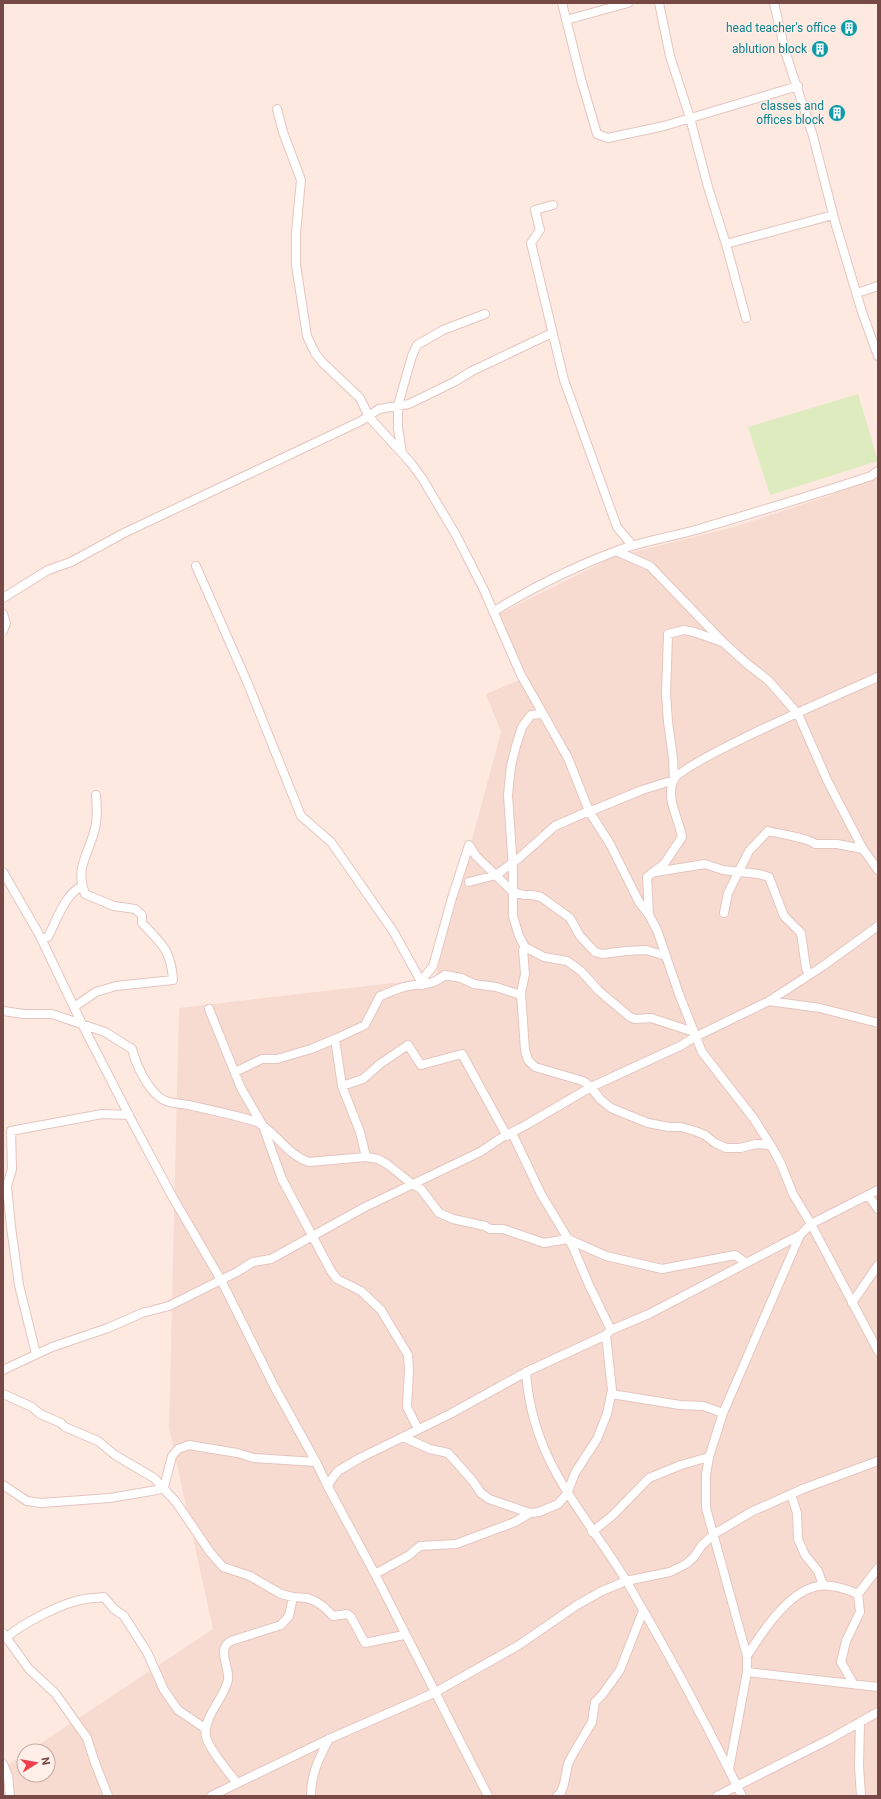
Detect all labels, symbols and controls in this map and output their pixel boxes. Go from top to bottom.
building icon: head teacher's office [839,18,859,38]
place label: head teacher's office [726,21,836,35]
building icon: ablution block [810,39,830,59]
place label: ablution block [732,42,808,56]
place label: classes and offices block [756,99,825,127]
building icon: classes and offices block [827,103,847,123]
north arrow [16,1743,56,1783]
text: N [38,1756,52,1766]

